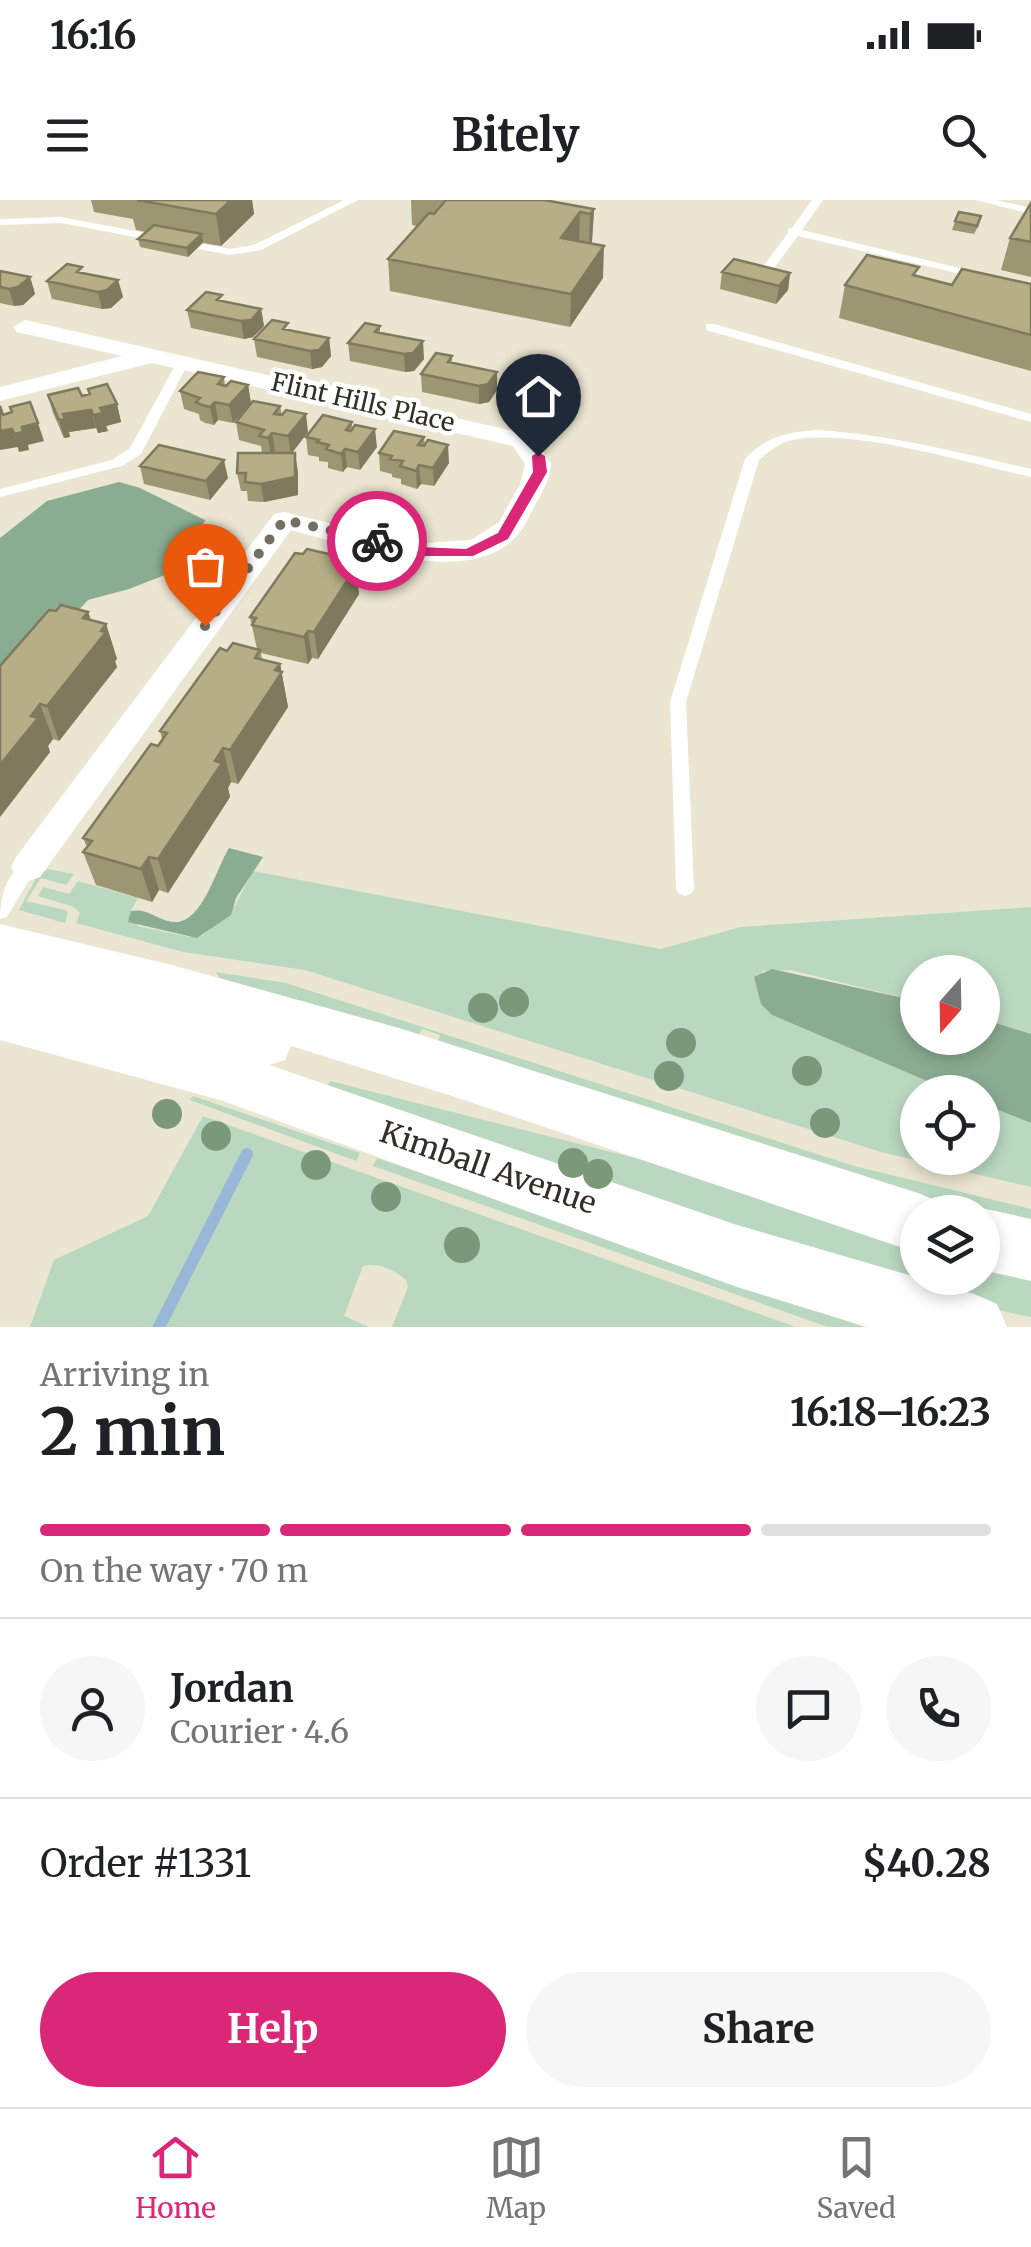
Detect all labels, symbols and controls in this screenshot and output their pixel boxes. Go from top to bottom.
text: 16:16 [50,12,137,59]
text: Bitely [452,107,579,163]
icon: menu [40,108,95,163]
icon: search [936,108,991,163]
pin [496,354,581,457]
street label: Flint Hills Place [268,365,458,439]
icon: home [511,369,566,424]
courier [327,491,427,591]
icon: bike [350,514,405,569]
pin [163,524,248,627]
icon: bag [178,539,233,594]
north arrow [900,955,1000,1055]
map controls [900,955,1000,1295]
button: locate [900,1075,1000,1175]
street label: Kimball Avenue [375,1112,602,1222]
button: layers [900,1195,1000,1295]
text: Arriving in [40,1355,209,1395]
text: 16:18–16:23 [790,1389,991,1436]
text: 2 min [40,1391,225,1473]
text: On the way · 70 m [40,1551,308,1591]
button: person [40,1656,145,1761]
button: chat [756,1656,861,1761]
button: phone [886,1656,991,1761]
text: Jordan [170,1665,294,1712]
text: Courier · 4.6 [170,1712,349,1752]
text: Order #1331 [40,1840,251,1887]
text: $40.28 [862,1840,991,1887]
button: Help [40,1972,506,2087]
button: Share [526,1972,991,2087]
tab: Home [135,2130,216,2226]
tab: Map [486,2130,546,2226]
tab: Saved [816,2130,896,2226]

